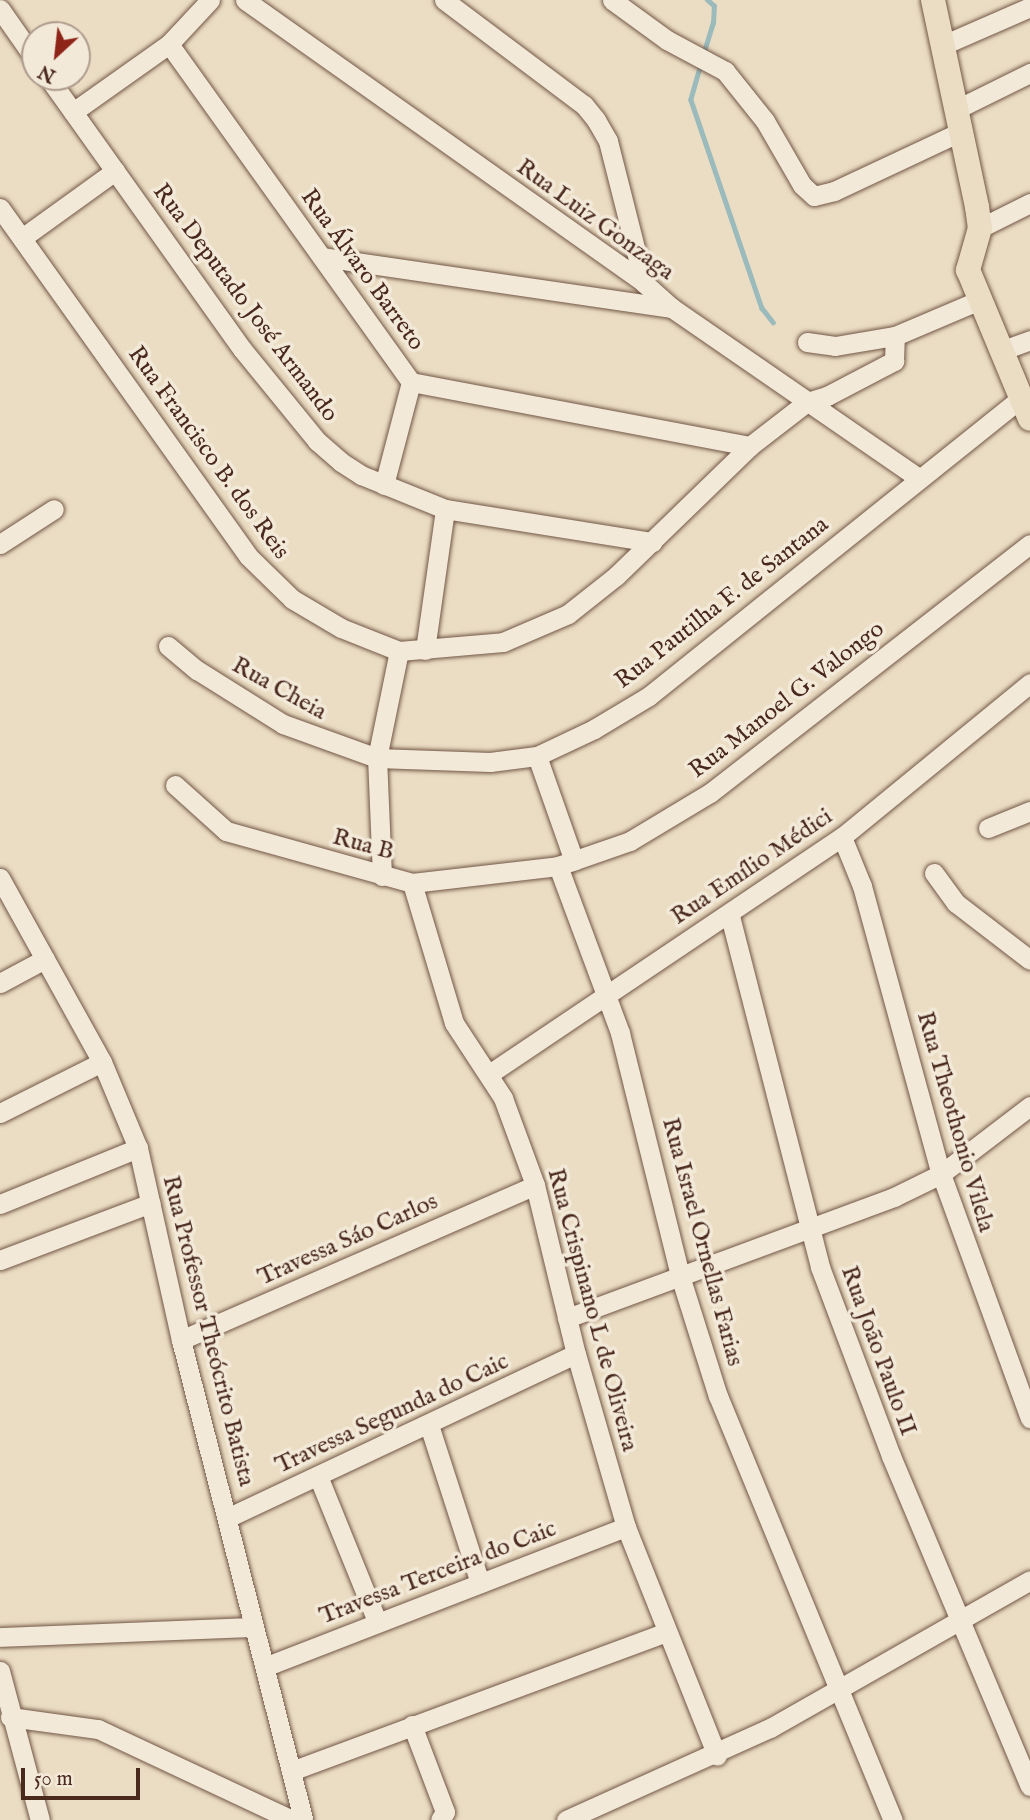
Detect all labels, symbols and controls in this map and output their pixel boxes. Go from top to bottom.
north arrow [21,21,91,91]
text: N [35,59,60,87]
street label: Rua Luiz Gonzaga [510,153,680,287]
street label: Rua Deputado José Armando [146,178,344,428]
street label: Rua Álvaro Barreto [294,184,430,356]
street label: Rua Francisco B. dos Reis [121,341,295,565]
street label: Rua Pautilha F. de Santana [609,511,835,695]
street label: Rua Manoel G. Valongo [684,615,890,785]
street label: Rua Cheia [227,651,331,727]
street label: Rua Emílio Médici [666,802,838,932]
street label: Rua B [329,823,397,867]
street label: Rua Theothonio Vilela [910,1008,1000,1236]
street label: Rua Israel Ornellas Farias [655,1115,749,1369]
street label: Rua Crispinano L de Oliveira [540,1165,644,1455]
street label: Rua Professor Theócrito Batista [155,1173,261,1489]
street label: Travessa Sáo Carlos [254,1187,442,1293]
street label: Rua João Paulo II [834,1262,922,1440]
street label: Travessa Segunda do Caic [271,1347,513,1481]
street label: Travessa Terceira do Caic [316,1515,560,1631]
scale bar [24,1754,144,1798]
text: 50 m [34,1766,73,1793]

